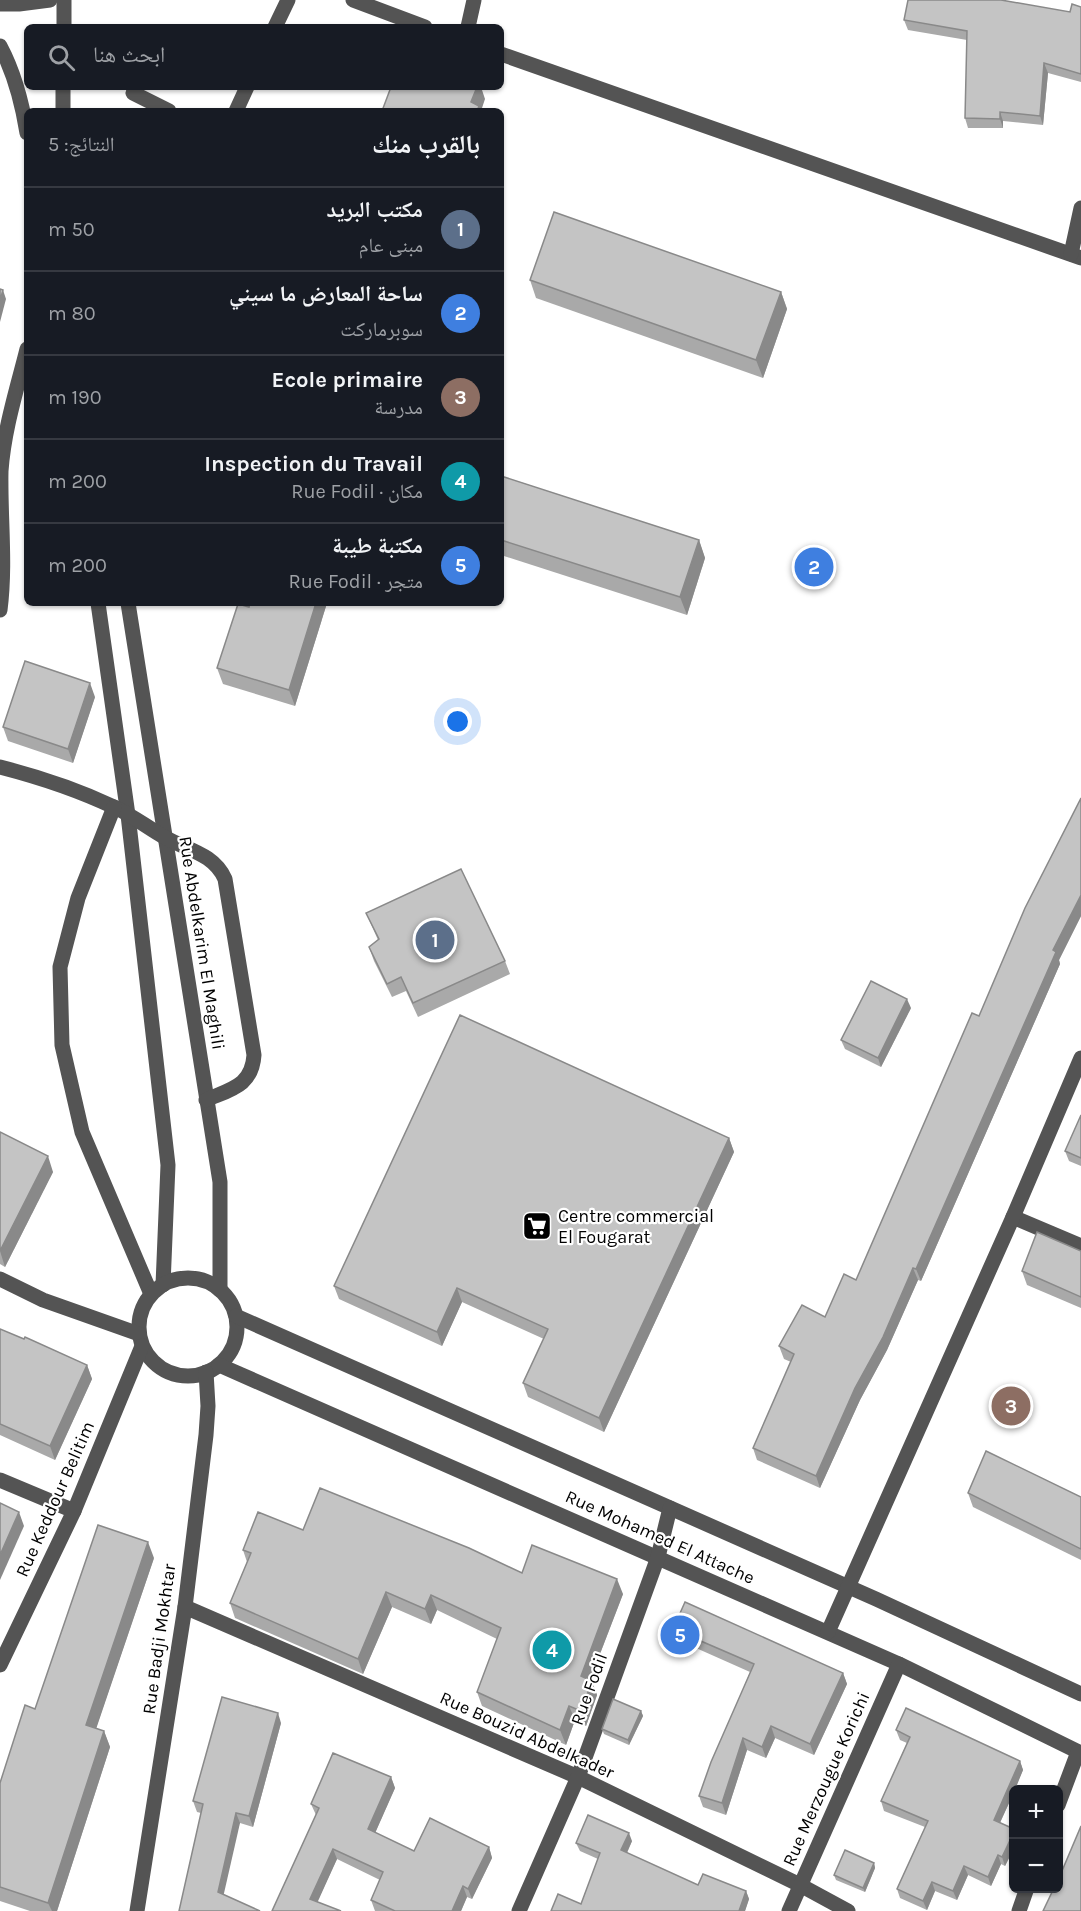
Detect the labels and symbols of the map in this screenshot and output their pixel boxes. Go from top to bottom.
pin: 2 [794,544,834,590]
your location [443,707,472,736]
street label: Rue Abdelkarim El Maghili [174,835,230,1051]
pin: 1 [416,918,454,962]
place label: Centre commercial El Fougarat [558,1205,714,1248]
supermarket icon: Centre commercial El Fougarat [521,1210,553,1242]
pin: 3 [992,1384,1030,1428]
street label: Rue Keddour Belitim [11,1418,99,1580]
street label: Rue Mohamed El Attache [562,1485,758,1589]
street label: Rue Badji Mokhtar [138,1562,181,1716]
pin: 5 [660,1612,700,1658]
pin: 4 [532,1628,572,1672]
street label: Rue Fodil [566,1650,612,1728]
street label: Rue Bouzid Abdelkader [436,1687,618,1784]
street label: Rue Merzougue Korichi [778,1688,874,1870]

